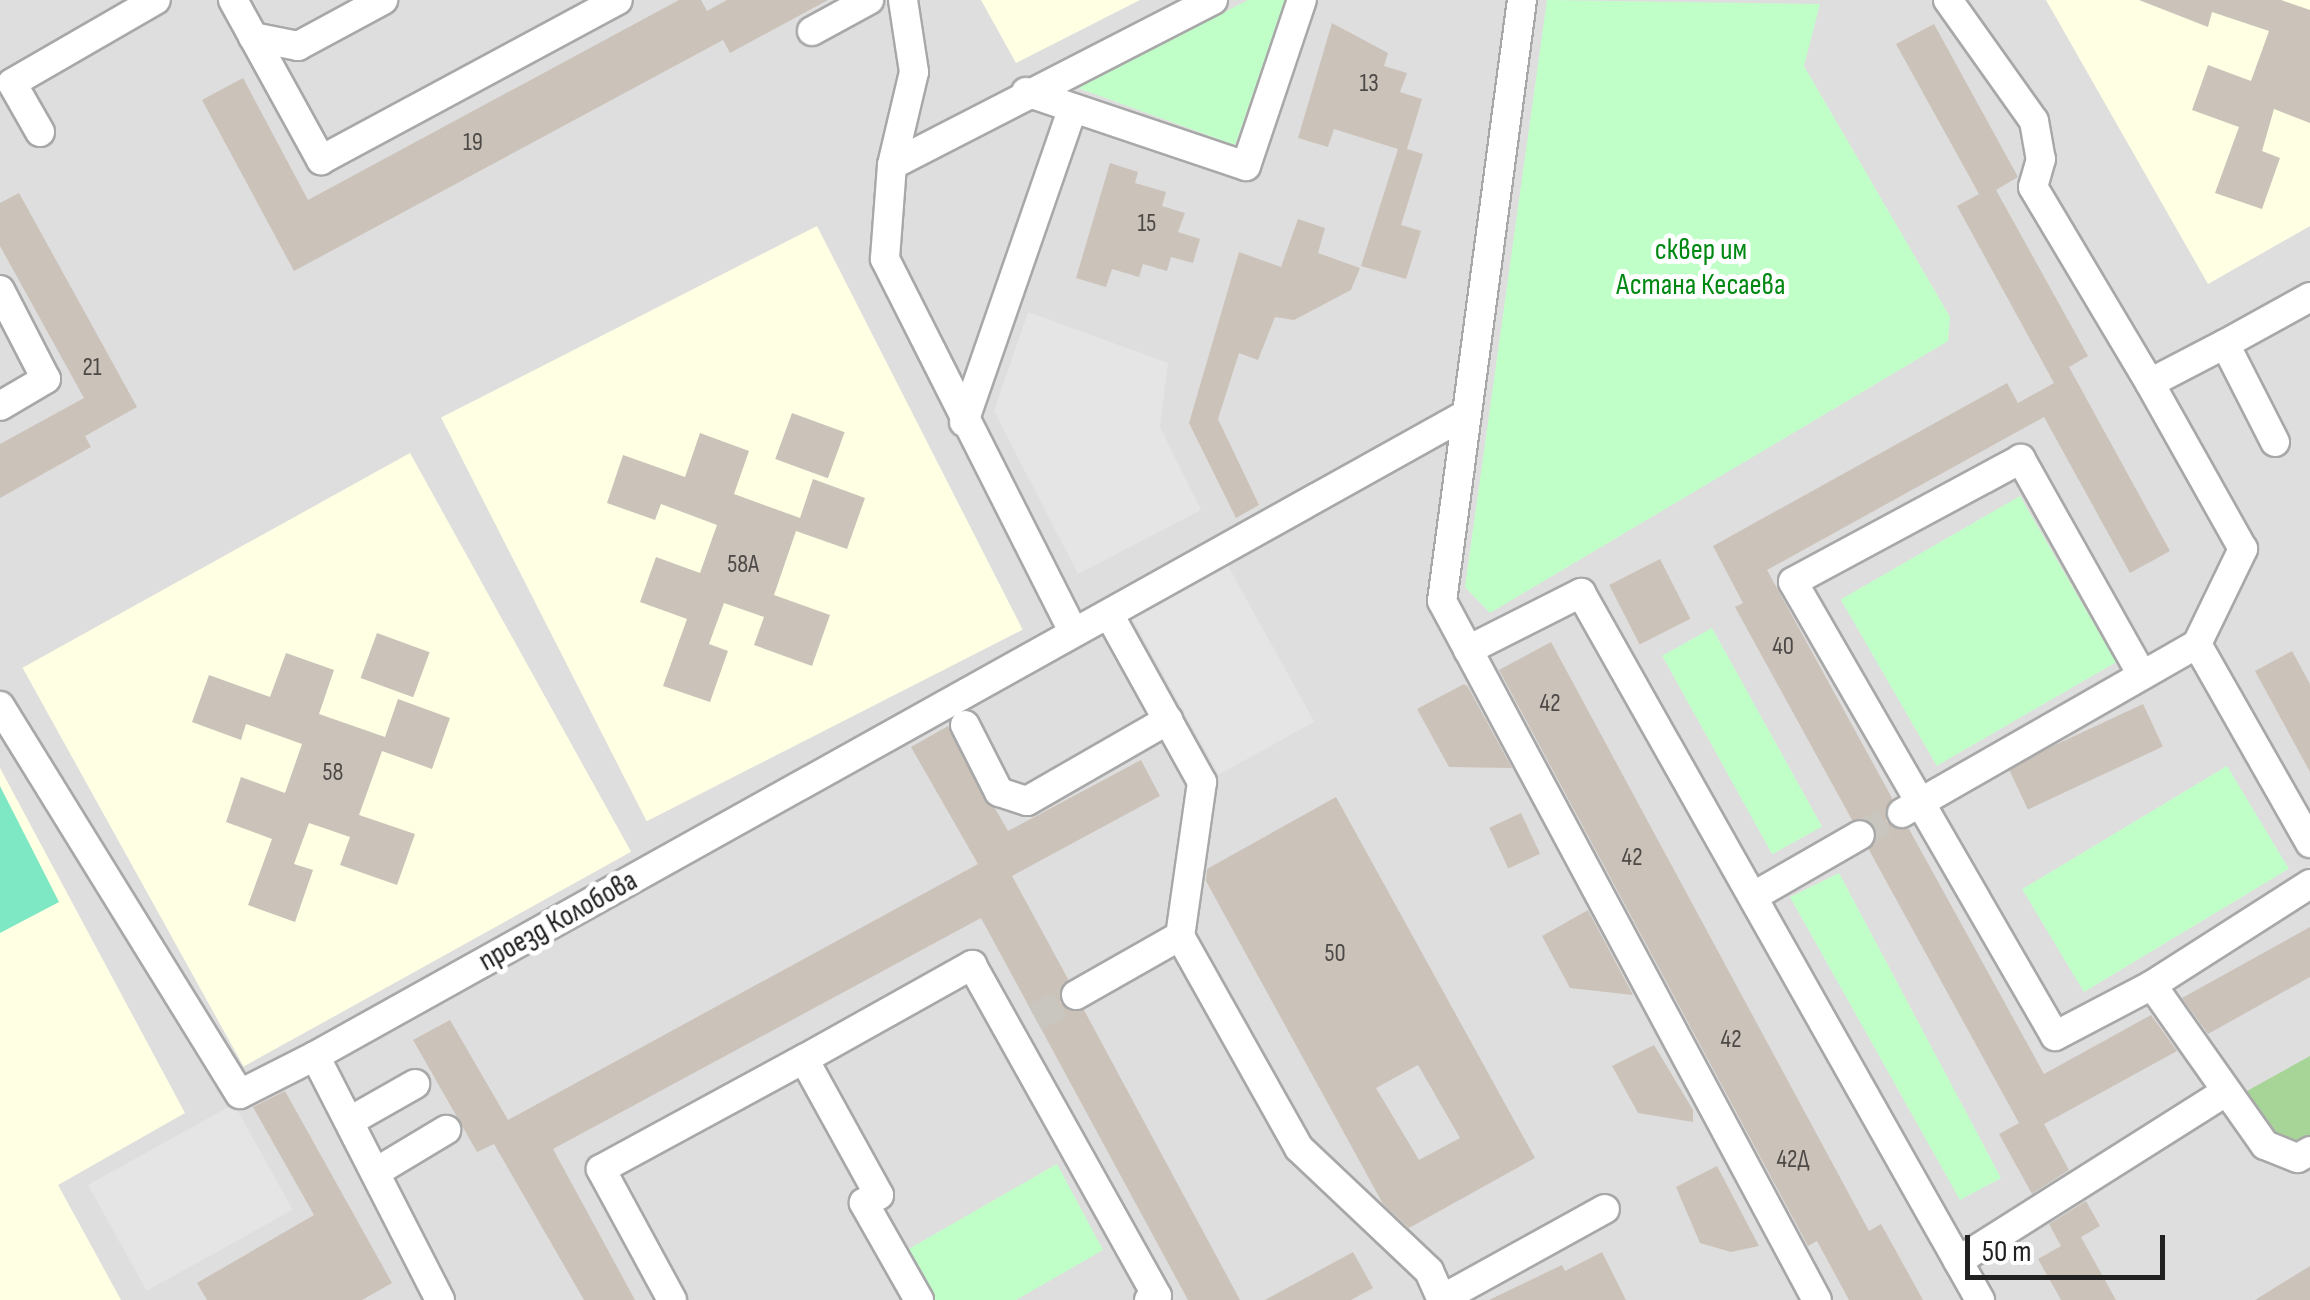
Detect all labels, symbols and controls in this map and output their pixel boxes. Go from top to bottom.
house number: 13 [1359,69,1379,99]
house number: 19 [463,128,483,158]
house number: 15 [1138,209,1156,239]
park label: сквер им Астана Кесаева [1616,232,1786,302]
house number: 21 [82,353,102,383]
house number: 58А [727,550,759,580]
house number: 40 [1772,632,1794,662]
house number: 42 [1540,689,1560,719]
house number: 58 [323,758,343,788]
house number: 42 [1622,843,1642,873]
street label: проезд Колобова [473,863,643,979]
house number: 50 [1324,939,1346,969]
house number: 42 [1721,1025,1741,1055]
house number: 42Д [1777,1145,1809,1175]
scale bar [1970,1215,2170,1277]
text: 50 m [1982,1234,2031,1270]

